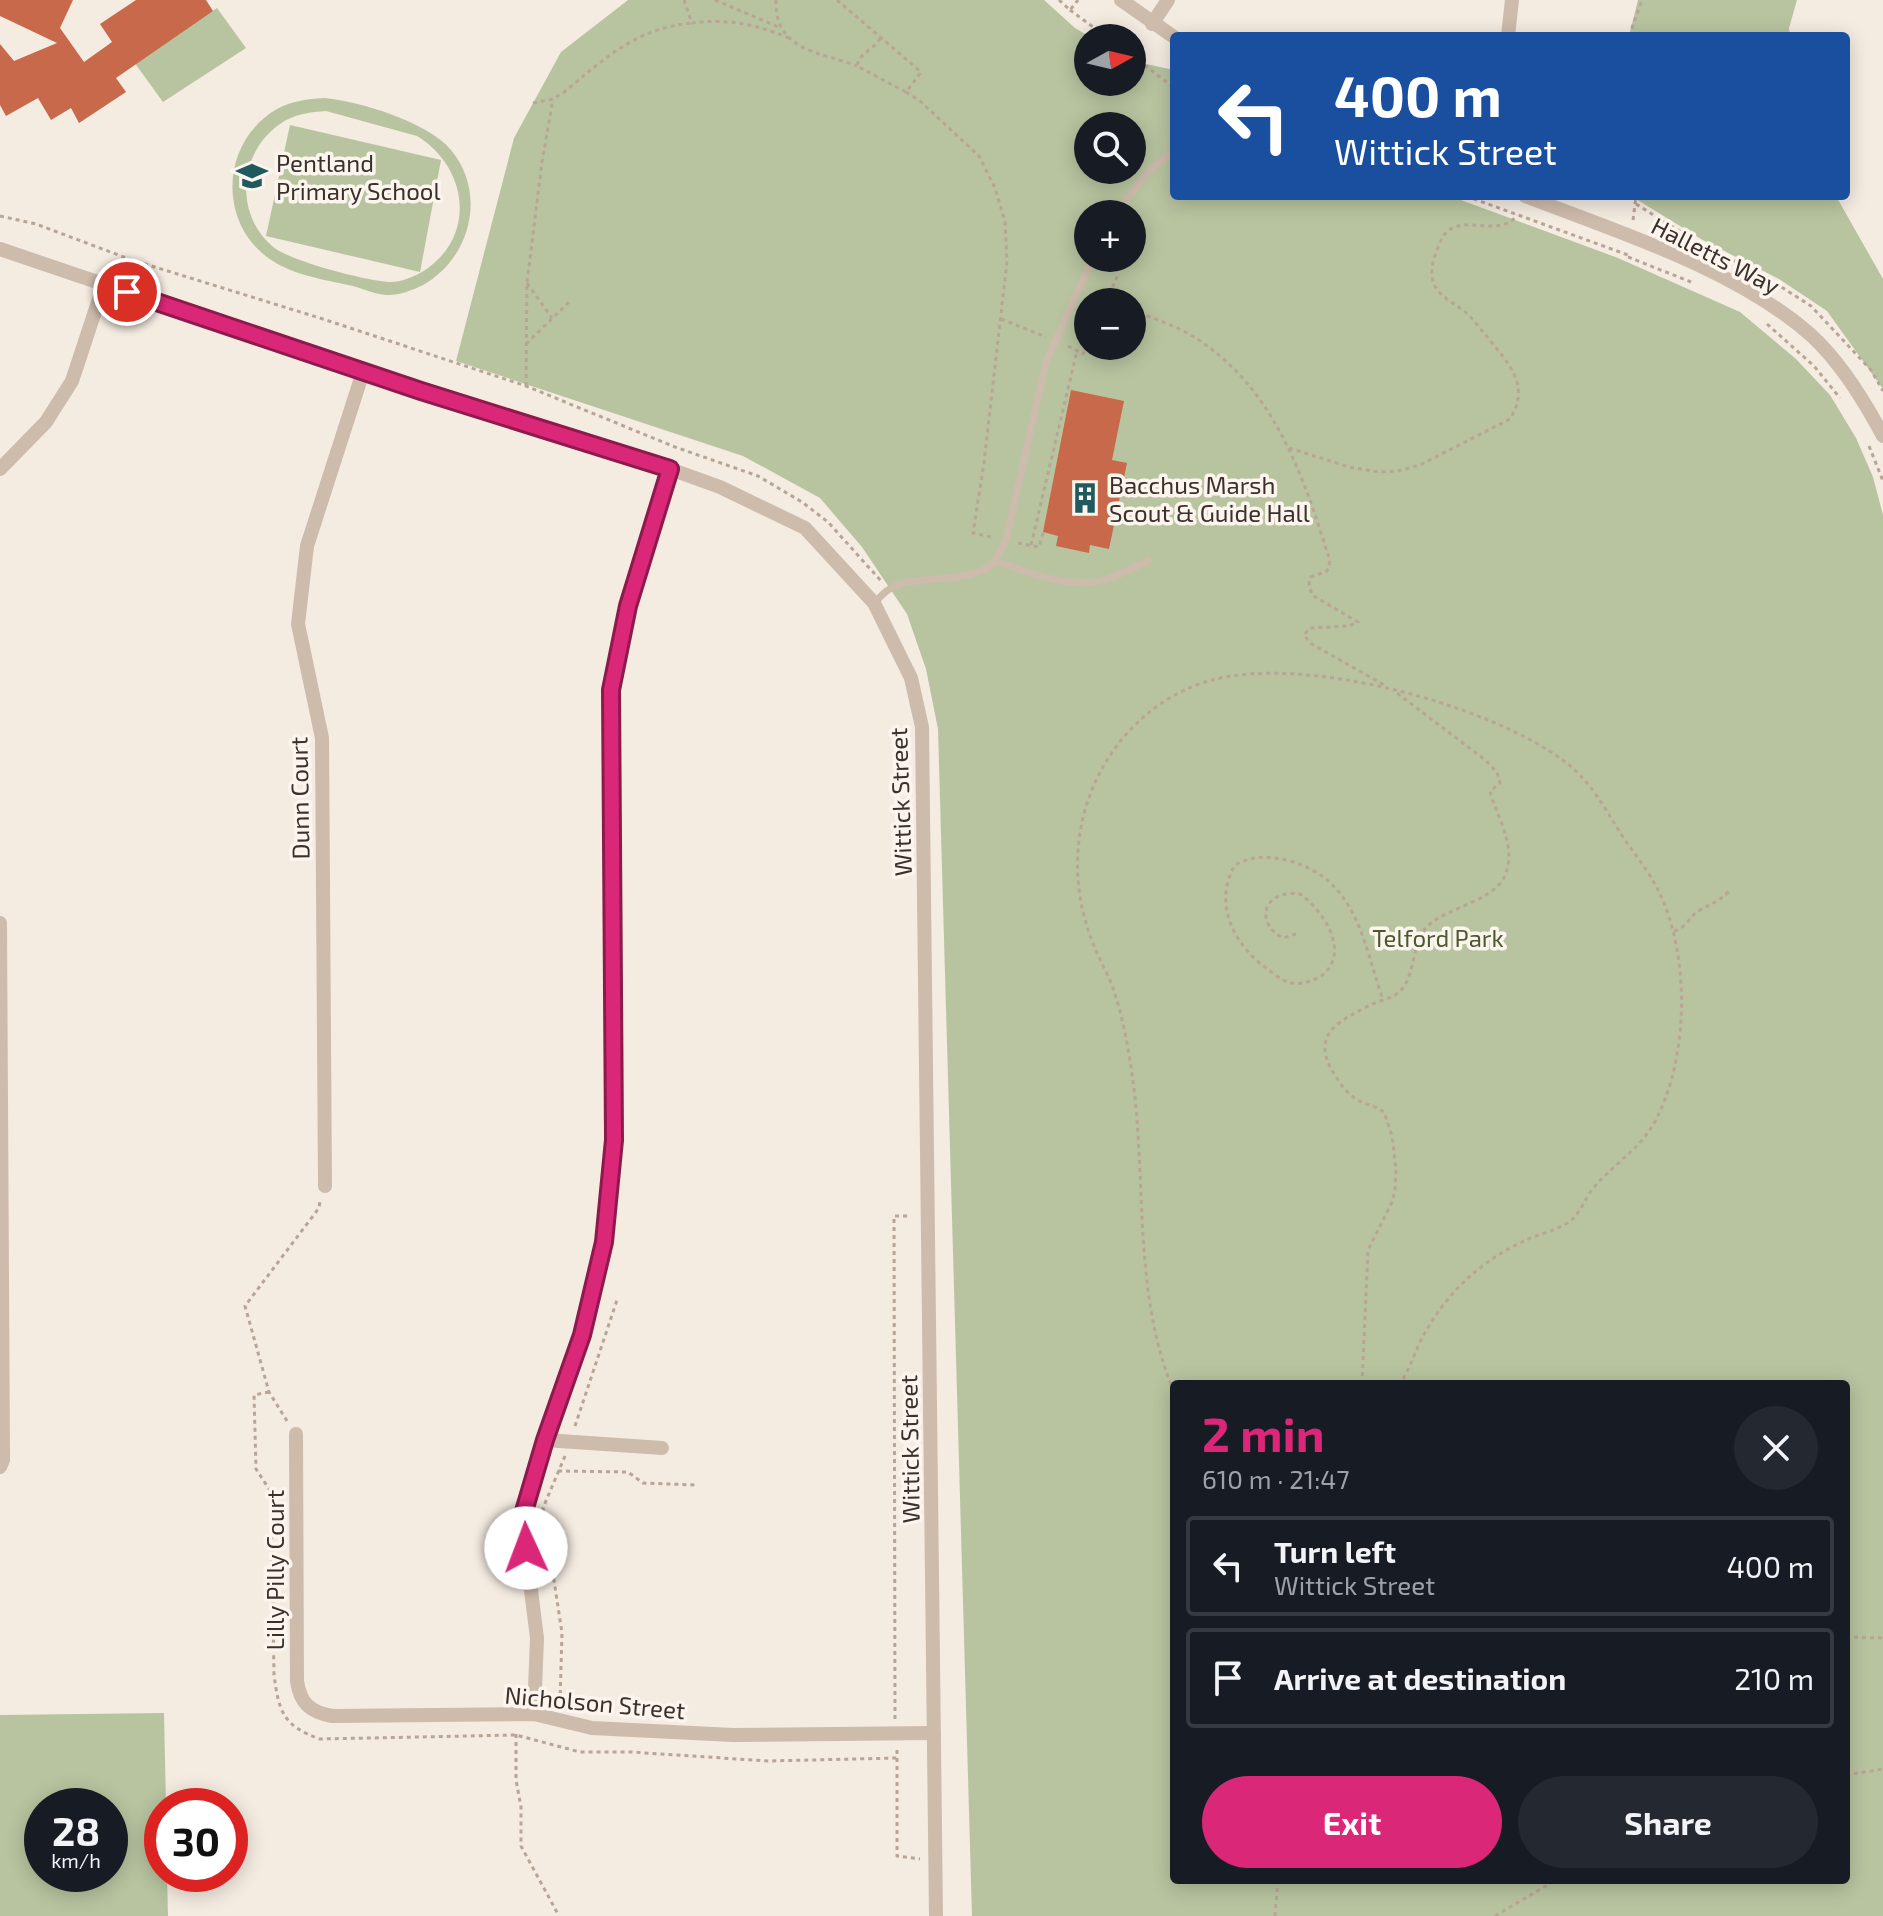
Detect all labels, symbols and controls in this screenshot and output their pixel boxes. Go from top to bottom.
north arrow [1074,24,1146,96]
map controls [1074,24,1146,360]
text: 400 m [1334,61,1502,128]
icon: left [1202,64,1306,168]
button: search [1074,112,1146,184]
text: Wittick Street [1334,129,1557,172]
place label: Pentland Primary School [276,148,441,205]
school or university icon: Pentland Primary School [235,159,269,193]
button: + [1074,200,1146,272]
street label: Halletts Way [1647,210,1785,300]
pin [93,258,161,326]
icon: arrive [105,270,149,314]
button: − [1074,288,1146,360]
place label: Bacchus Marsh Scout & Guide Hall [1109,470,1310,527]
building icon: Bacchus Marsh Scout & Guide Hall [1068,481,1102,515]
street label: Wittick Street [883,727,917,877]
street label: Dunn Court [283,736,315,860]
park label: Telford Park [1372,923,1504,952]
street label: Wittick Street [893,1374,925,1524]
text: 2 min [1202,1404,1325,1462]
button: close [1734,1406,1818,1490]
text: 610 m · 21:47 [1202,1463,1350,1494]
street label: Lilly Pilly Court [260,1490,289,1650]
position arrow [484,1506,568,1590]
text: Turn left [1274,1533,1396,1569]
icon: left [1206,1544,1250,1588]
text: 400 m [1726,1548,1814,1584]
text: Wittick Street [1274,1569,1435,1600]
icon: arrive [1206,1656,1250,1700]
text: Arrive at destination [1274,1660,1566,1696]
text: 210 m [1734,1660,1814,1696]
street label: Nicholson Street [504,1680,686,1724]
button: Exit [1202,1776,1502,1868]
button: Share [1518,1776,1818,1868]
speed limit sign: 30 [144,1788,248,1892]
text: 28 [52,1806,100,1854]
text: km/h [51,1848,101,1872]

